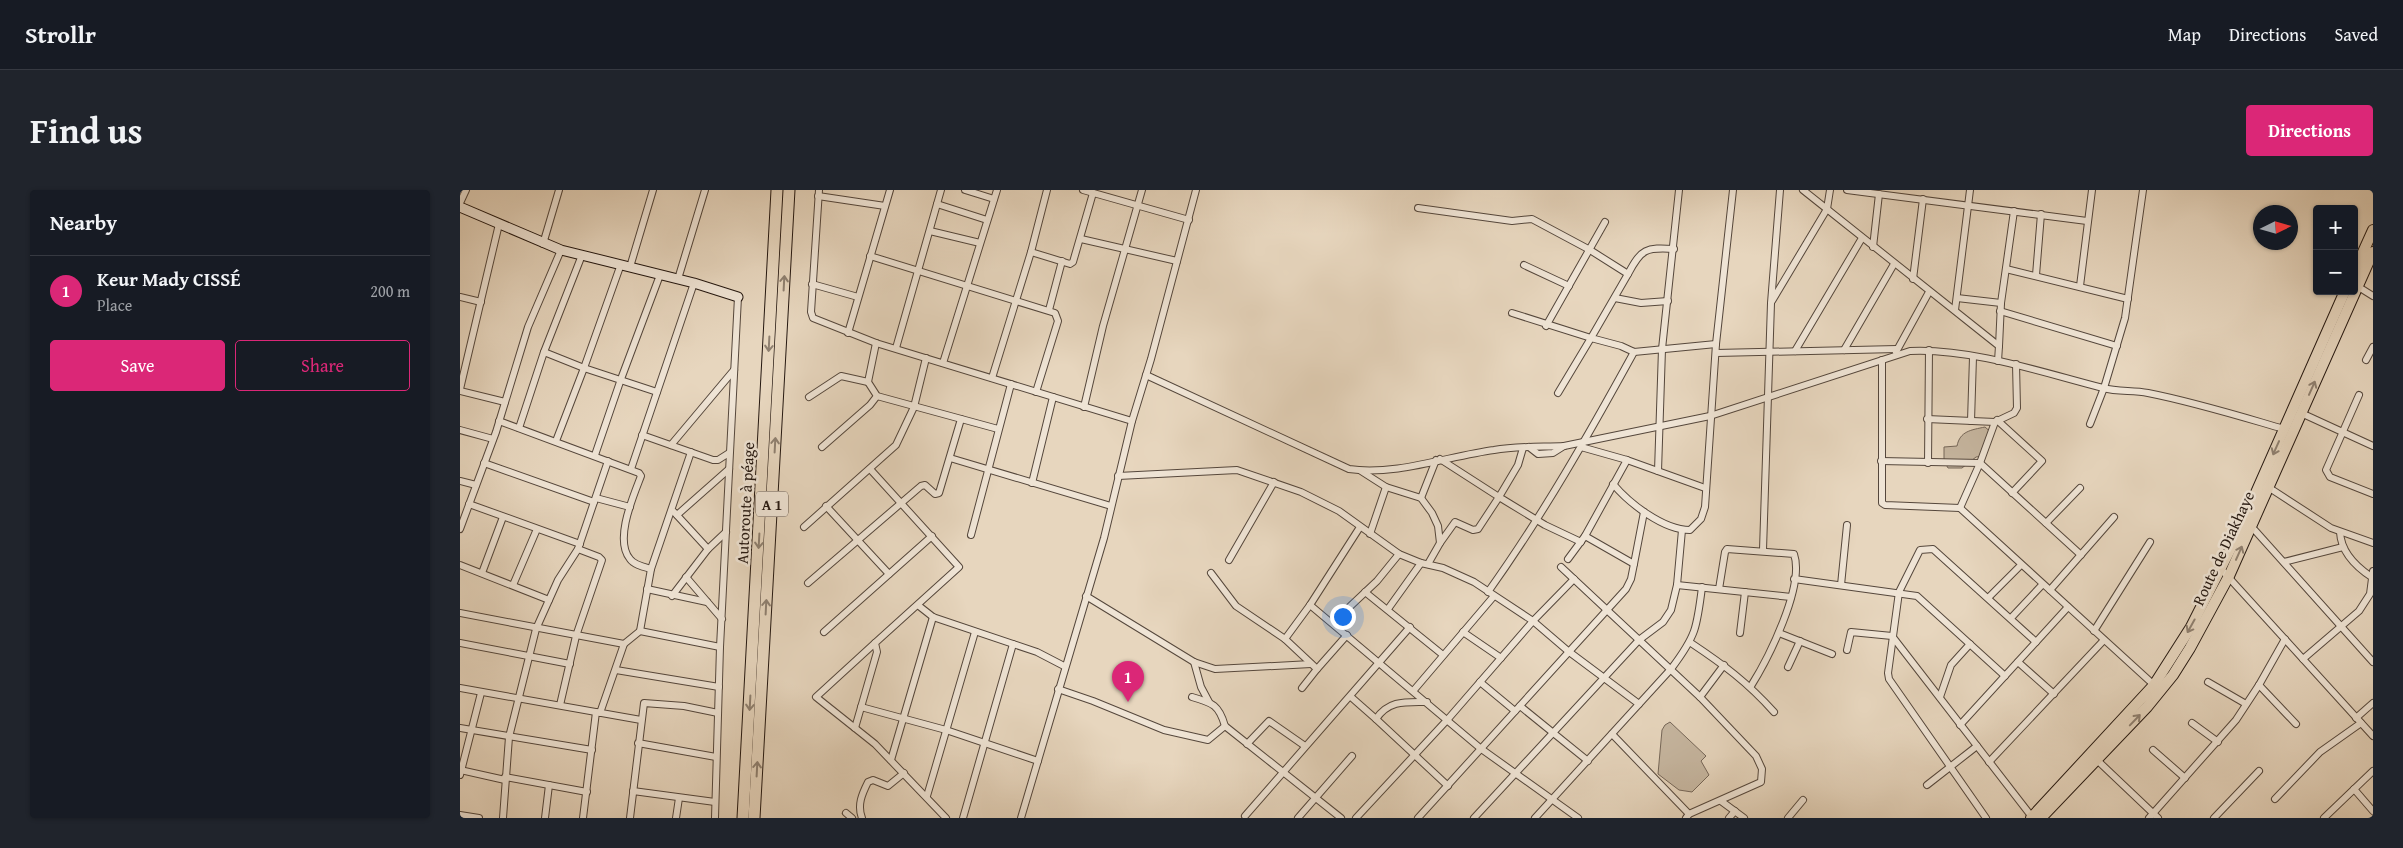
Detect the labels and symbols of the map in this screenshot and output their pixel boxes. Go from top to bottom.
north arrow [2253,205,2298,250]
one-way arrow [780,275,789,291]
one-way arrow [765,335,774,351]
one-way arrow [2307,381,2317,396]
one-way arrow [770,437,779,453]
one-way arrow [2270,440,2280,455]
street label: Autoroute à péage [730,441,760,565]
street label: Route de Diakhaye [2186,487,2260,609]
road number: A 1 [756,492,788,516]
one-way arrow [754,532,763,548]
one-way arrow [2234,546,2244,561]
one-way arrow [761,599,770,615]
your location [1330,604,1356,630]
one-way arrow [2186,618,2195,633]
pin: 1 [1112,661,1144,702]
one-way arrow [745,695,754,711]
one-way arrow [2129,713,2141,726]
one-way arrow [752,762,761,778]

